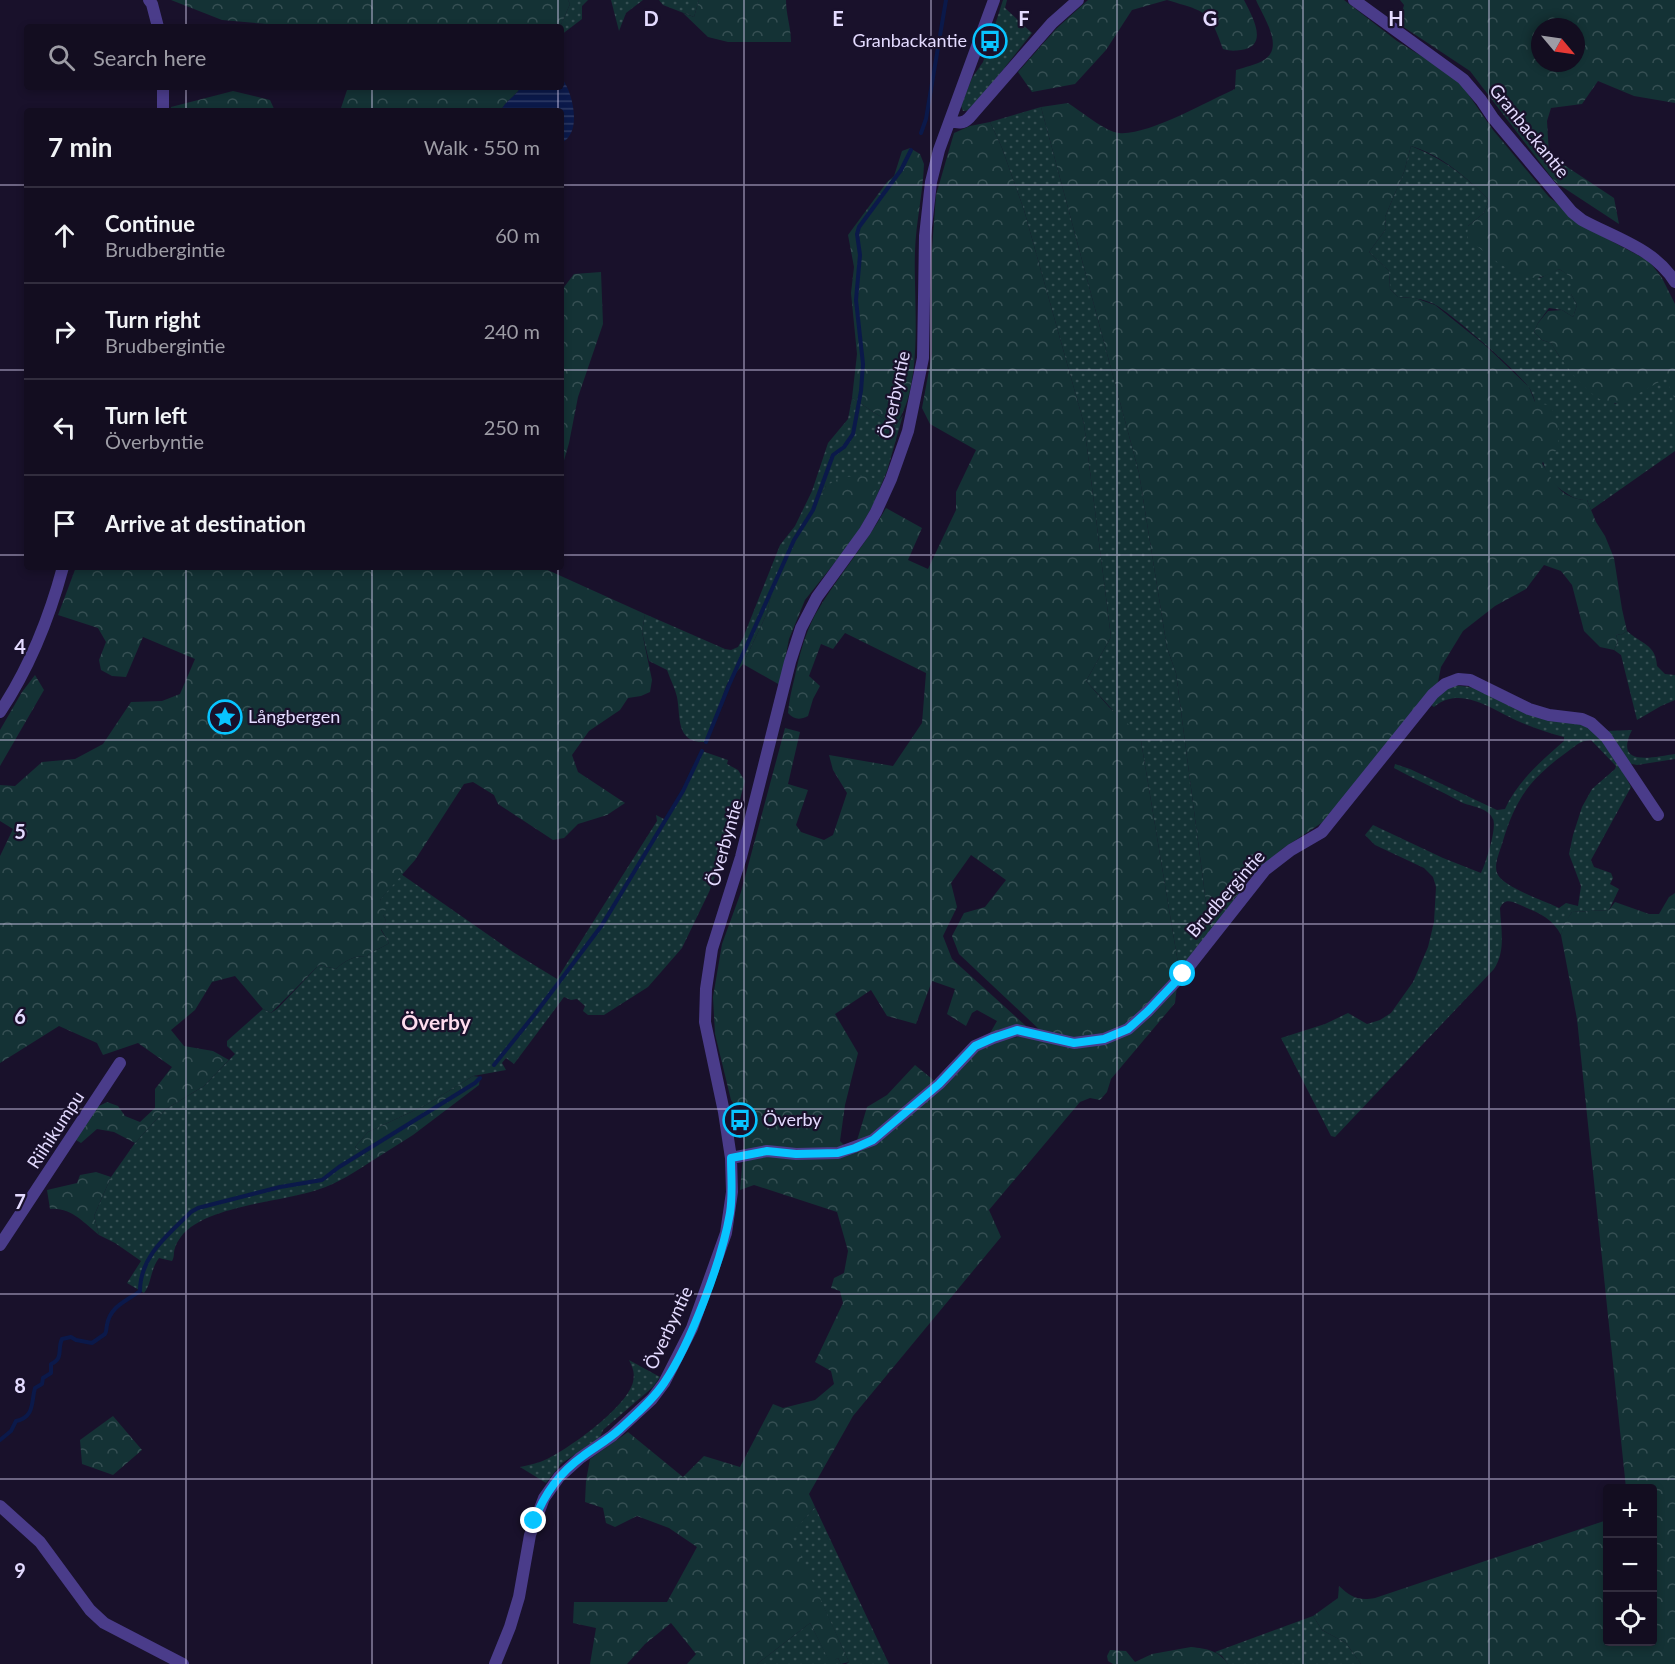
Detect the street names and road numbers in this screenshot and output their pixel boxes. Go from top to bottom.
street label: Granbackantie [1485,79,1574,182]
street label: Överbyntie [874,349,914,441]
street label: Överbyntie [701,797,747,889]
street label: Brudbergintie [1181,845,1269,941]
street label: Riihikumpu [22,1086,88,1172]
street label: Överbyntie [639,1283,697,1373]

